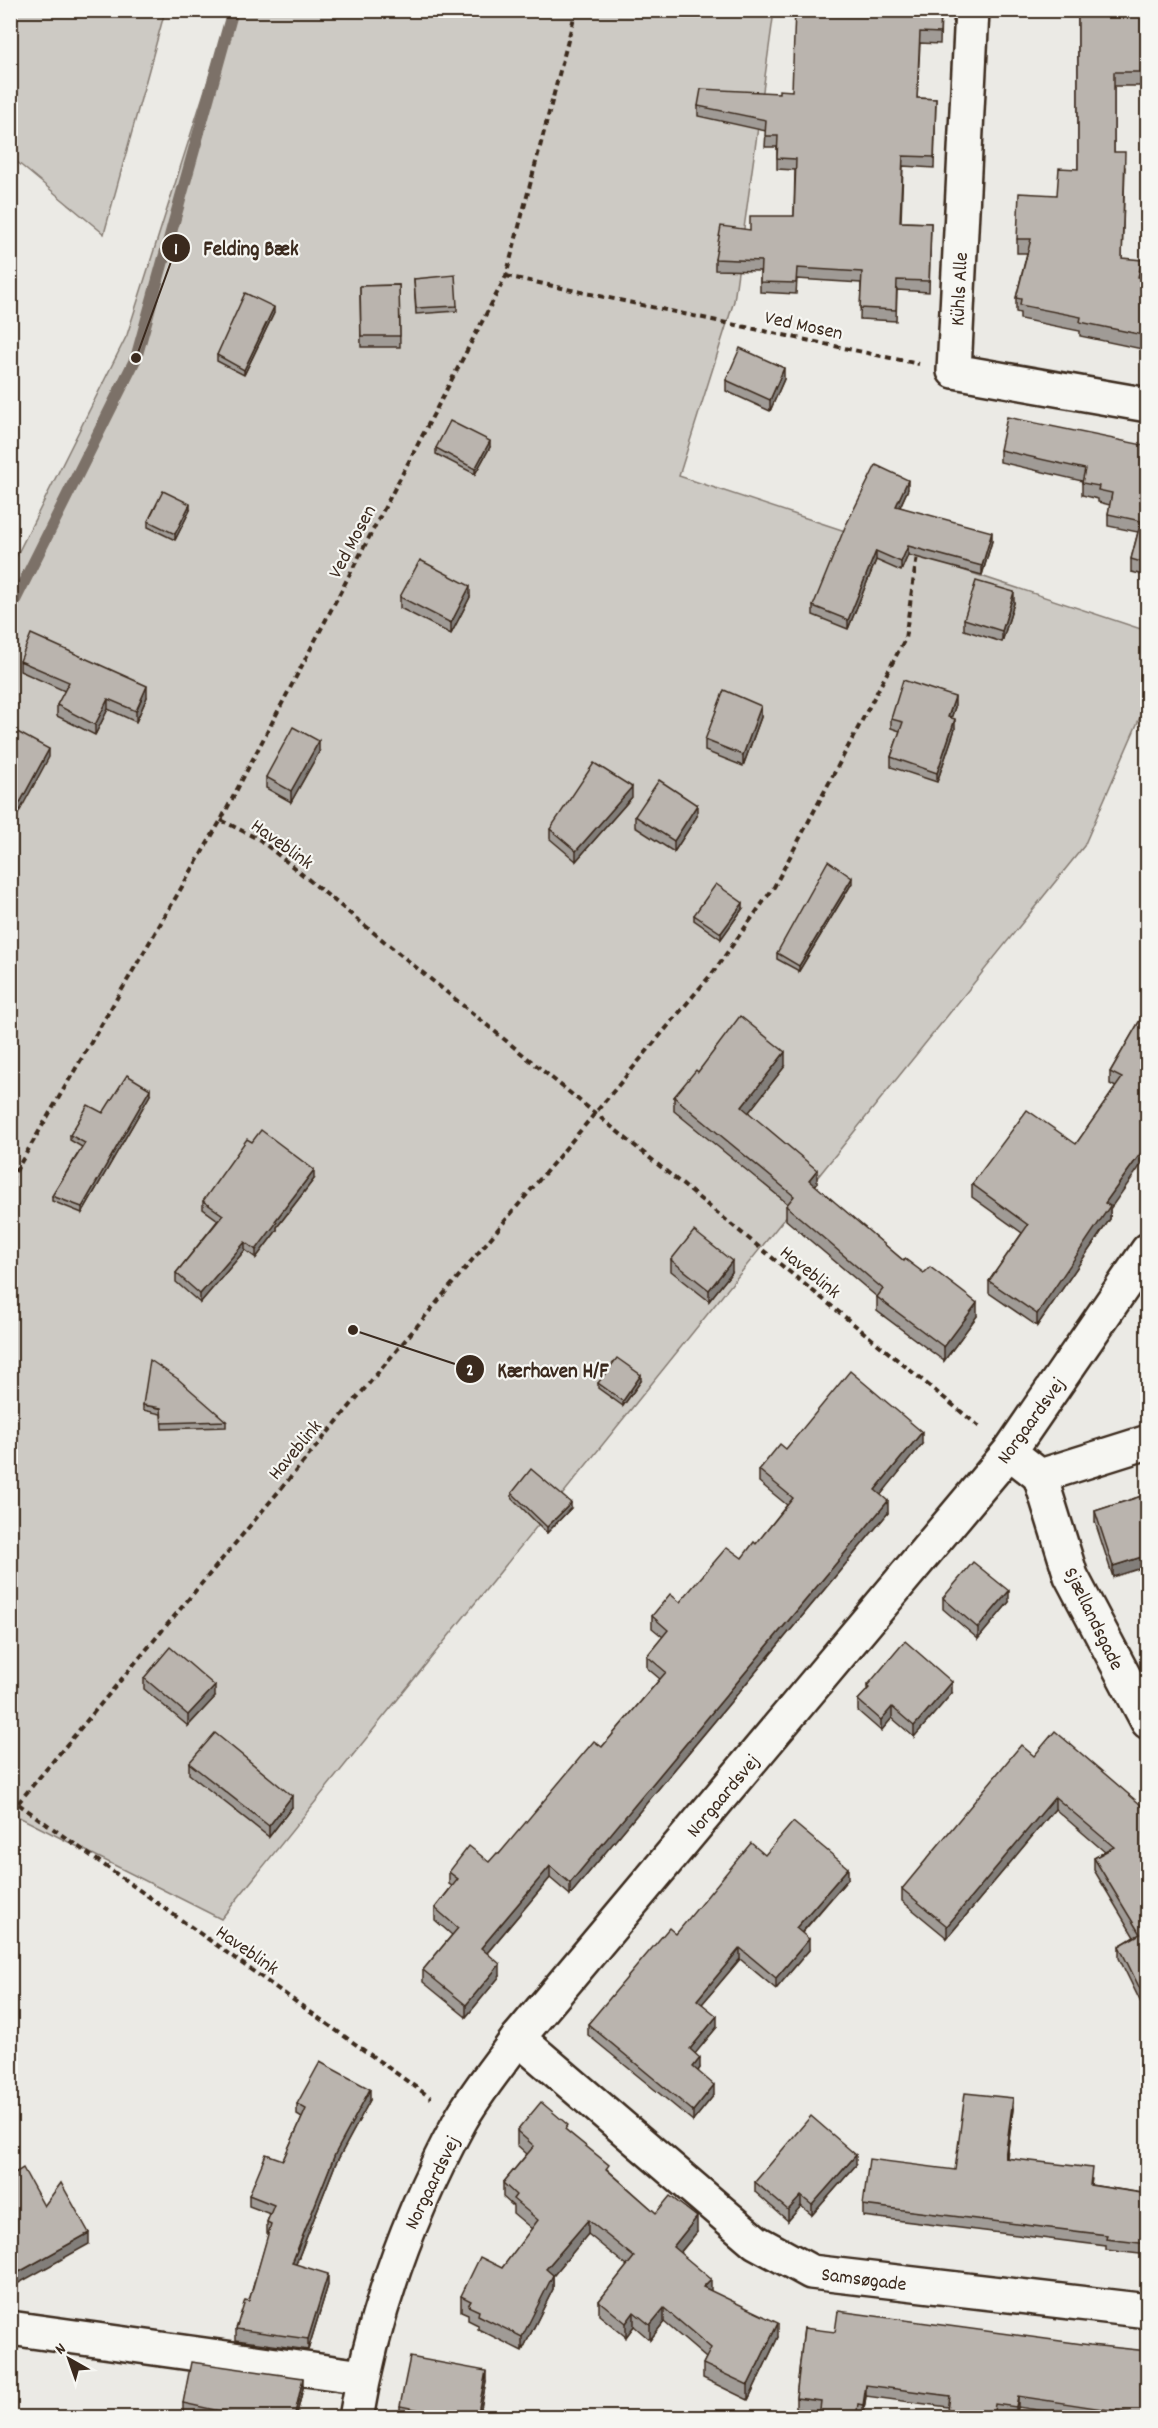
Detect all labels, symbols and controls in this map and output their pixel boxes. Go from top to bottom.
callout: Felding Bæk [161,228,310,267]
text: Felding Bæk [203,236,299,266]
text: 1 [174,238,178,263]
street label: Kühls Alle [945,251,977,327]
street label: Ved Mosen [762,305,845,349]
street label: Ved Mosen [323,501,385,584]
street label: Haveblink [244,813,318,878]
street label: Haveblink [773,1240,846,1307]
callout: Kærhaven H/F [455,1350,620,1389]
text: Kærhaven H/F [497,1358,609,1388]
text: 2 [466,1359,474,1384]
street label: Norgaardsvej [991,1373,1074,1471]
street label: Haveblink [263,1415,330,1487]
street label: Sjællandsgade [1055,1563,1129,1676]
street label: Norgaardsvej [681,1749,768,1845]
street label: Haveblink [209,1920,284,1983]
street label: Norgaardsvej [399,2132,468,2235]
street label: Samsøgade [819,2262,908,2300]
north arrow [39,2329,99,2389]
text: N [51,2338,71,2361]

